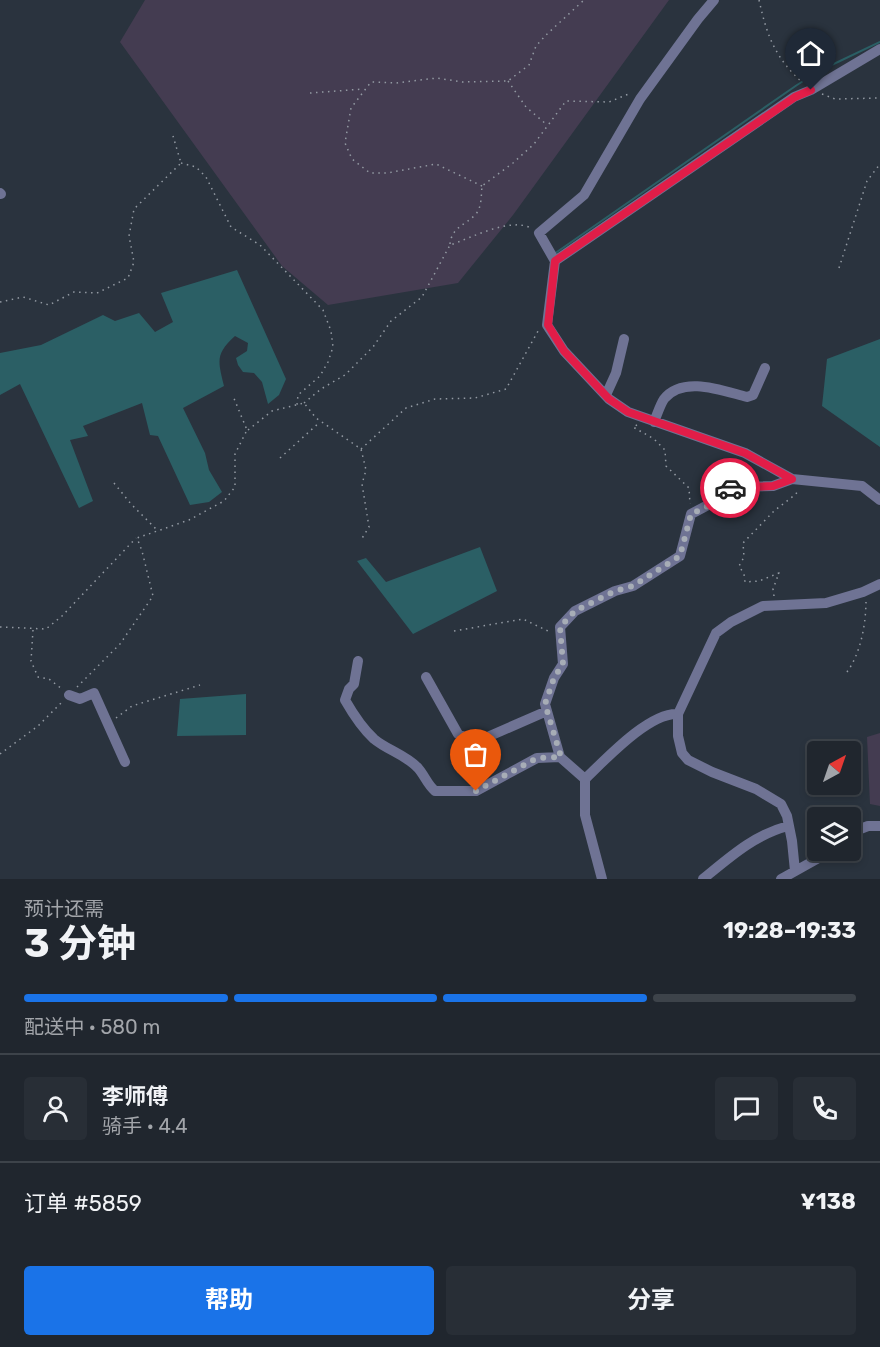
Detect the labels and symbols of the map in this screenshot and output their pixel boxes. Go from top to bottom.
pin [785,28,836,90]
courier [700,458,760,518]
pin [450,729,501,791]
north arrow [807,741,861,795]

